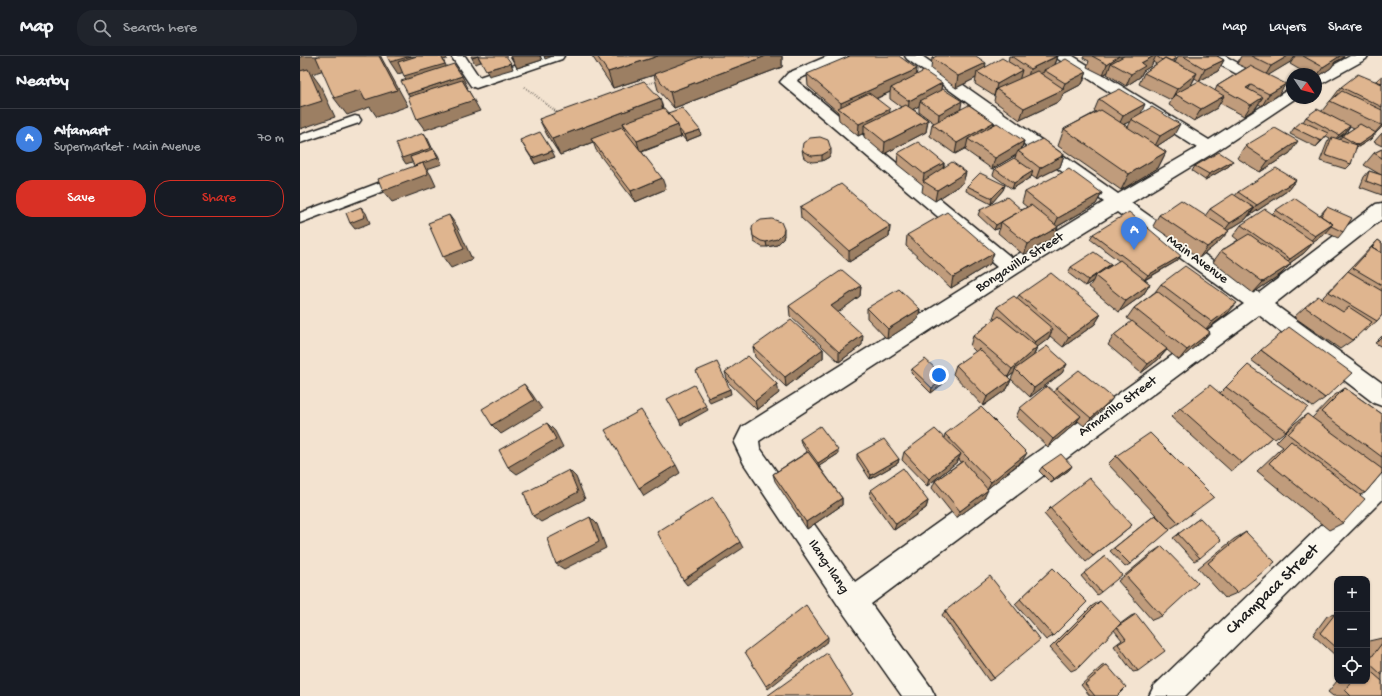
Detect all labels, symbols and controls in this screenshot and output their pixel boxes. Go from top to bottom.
search box [77,10,357,46]
text: Map [20,16,53,39]
icon: search [91,17,113,39]
text: Search here [123,19,197,37]
text: Map [1223,19,1247,36]
text: Layers [1269,19,1306,36]
text: Share [1328,19,1362,36]
north arrow [1286,68,1322,104]
text: Nearby [16,72,69,92]
text: Alfamart [54,122,109,140]
text: A [25,131,33,146]
text: 70 m [258,131,284,146]
text: Supermarket · Main Avenue [54,140,200,155]
button: Save [16,180,146,217]
button: Share [154,180,284,217]
pin: A [1121,217,1147,250]
street label: Bongavilla Street [972,228,1068,297]
street label: Main Avenue [1163,232,1232,289]
your location [929,365,949,385]
street label: Armarillo Street [1075,372,1162,441]
street label: Ilang-Ilang [804,537,852,598]
street label: Champaca Street [1222,539,1325,640]
map controls [1334,576,1370,684]
button: + [1334,576,1370,612]
button: − [1334,612,1370,648]
button: locate [1334,648,1370,684]

